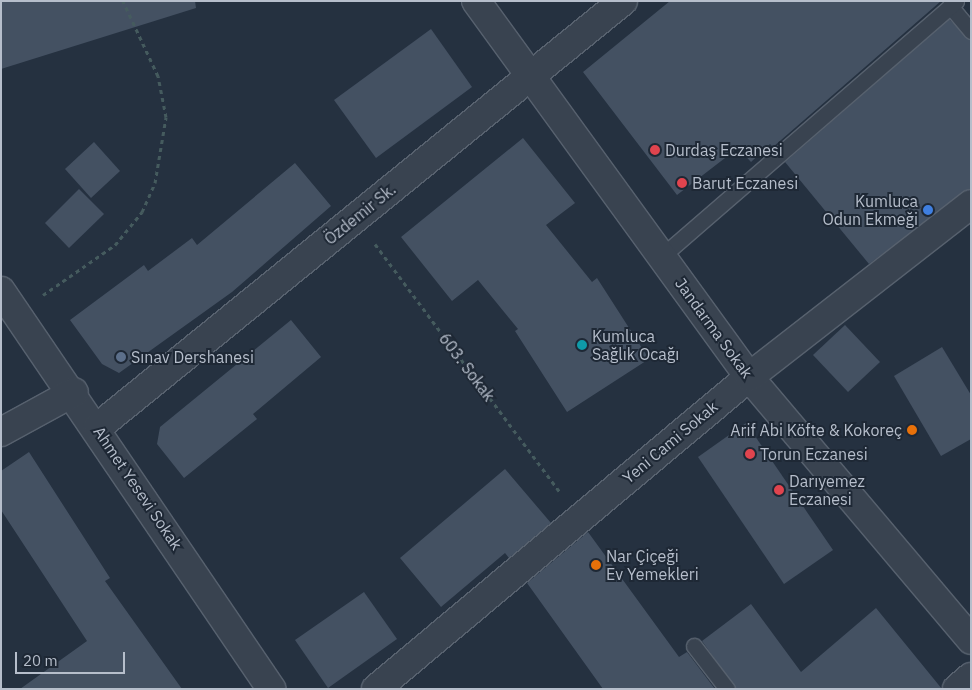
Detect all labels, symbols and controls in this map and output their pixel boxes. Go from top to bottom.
place label: Durdaş Eczanesi [665,140,783,160]
marker: Durdaş Eczanesi [649,144,661,156]
place label: Barut Eczanesi [692,173,798,193]
marker: Barut Eczanesi [676,177,688,189]
street label: Özdemir Sk. [320,179,400,249]
place label: Kumluca Odun Ekmeği [822,191,918,229]
marker: Kumluca Odun Ekmeği [922,204,934,216]
street label: Jandarma Sokak [671,274,757,382]
place label: Kumluca Sağlık Ocağı [592,326,679,364]
street label: 603. Sokak [435,329,499,405]
marker: Kumluca Sağlık Ocağı [576,339,588,351]
place label: Sınav Dershanesi [131,347,254,367]
marker: Sınav Dershanesi [115,351,127,363]
street label: Yeni Cami Sokak [619,397,721,487]
place label: Arif Abi Köfte & Kokoreç [730,420,902,440]
street label: Ahmet Yesevi Sokak [90,423,186,553]
marker: Arif Abi Köfte & Kokoreç [906,424,918,436]
place label: Torun Eczanesi [760,444,868,464]
marker: Torun Eczanesi [744,448,756,460]
place label: Darıyemez Eczanesi [789,471,865,509]
marker: Darıyemez Eczanesi [773,484,785,496]
place label: Nar Çiçeği Ev Yemekleri [606,546,699,584]
marker: Nar Çiçeği Ev Yemekleri [590,559,602,571]
scale bar [18,642,128,674]
text: 20 m [23,651,58,670]

